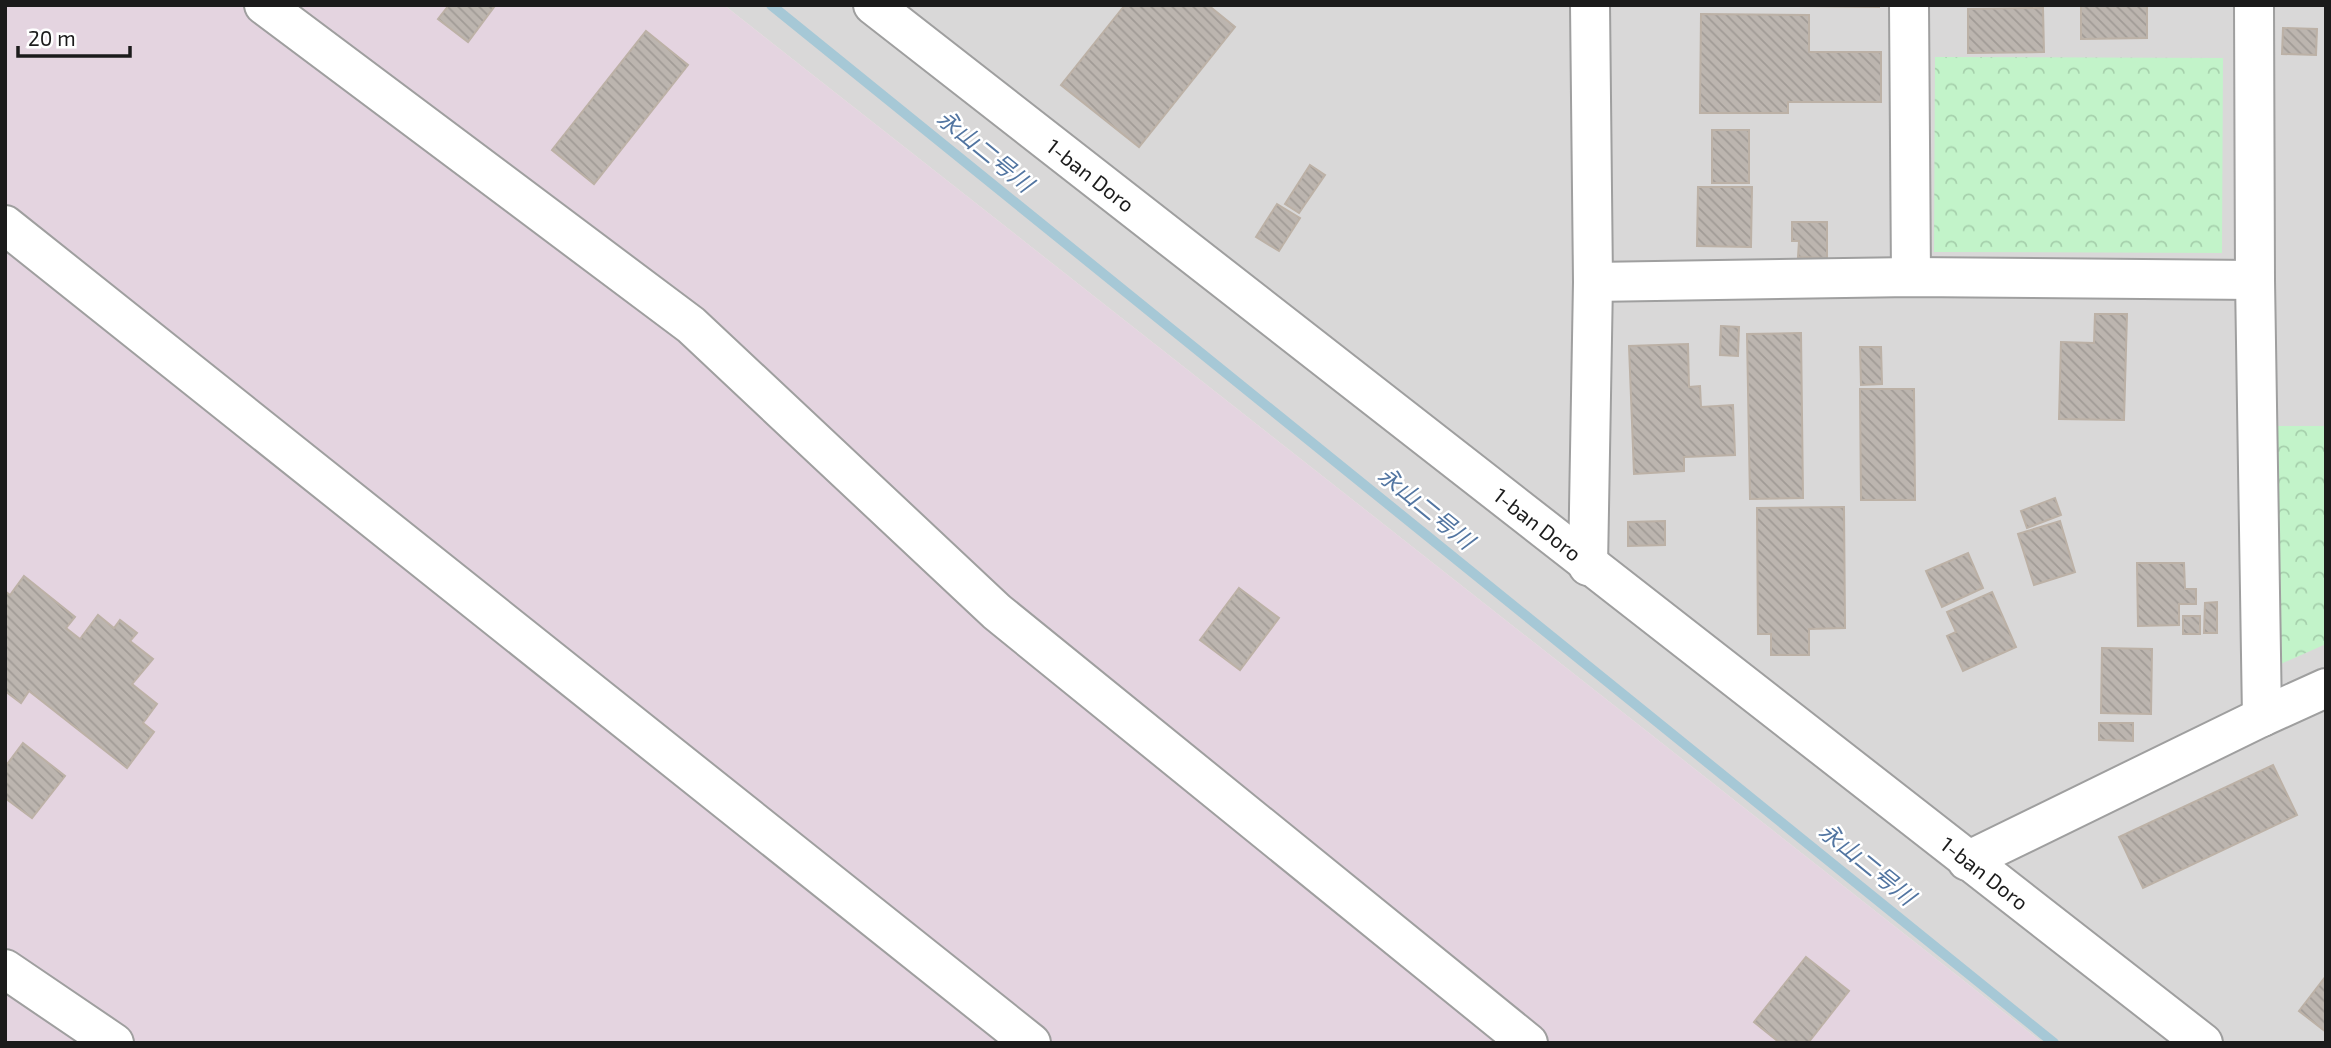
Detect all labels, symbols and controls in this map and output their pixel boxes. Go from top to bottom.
scale bar [18,14,130,58]
text: 20 m [28,25,76,50]
water label: 永山二号川 [932,103,1041,199]
street label: 1-ban Doro [1042,133,1140,217]
water label: 永山二号川 [1373,460,1482,556]
street label: 1-ban Doro [1489,482,1587,566]
water label: 永山二号川 [1814,816,1923,912]
street label: 1-ban Doro [1936,831,2034,915]

